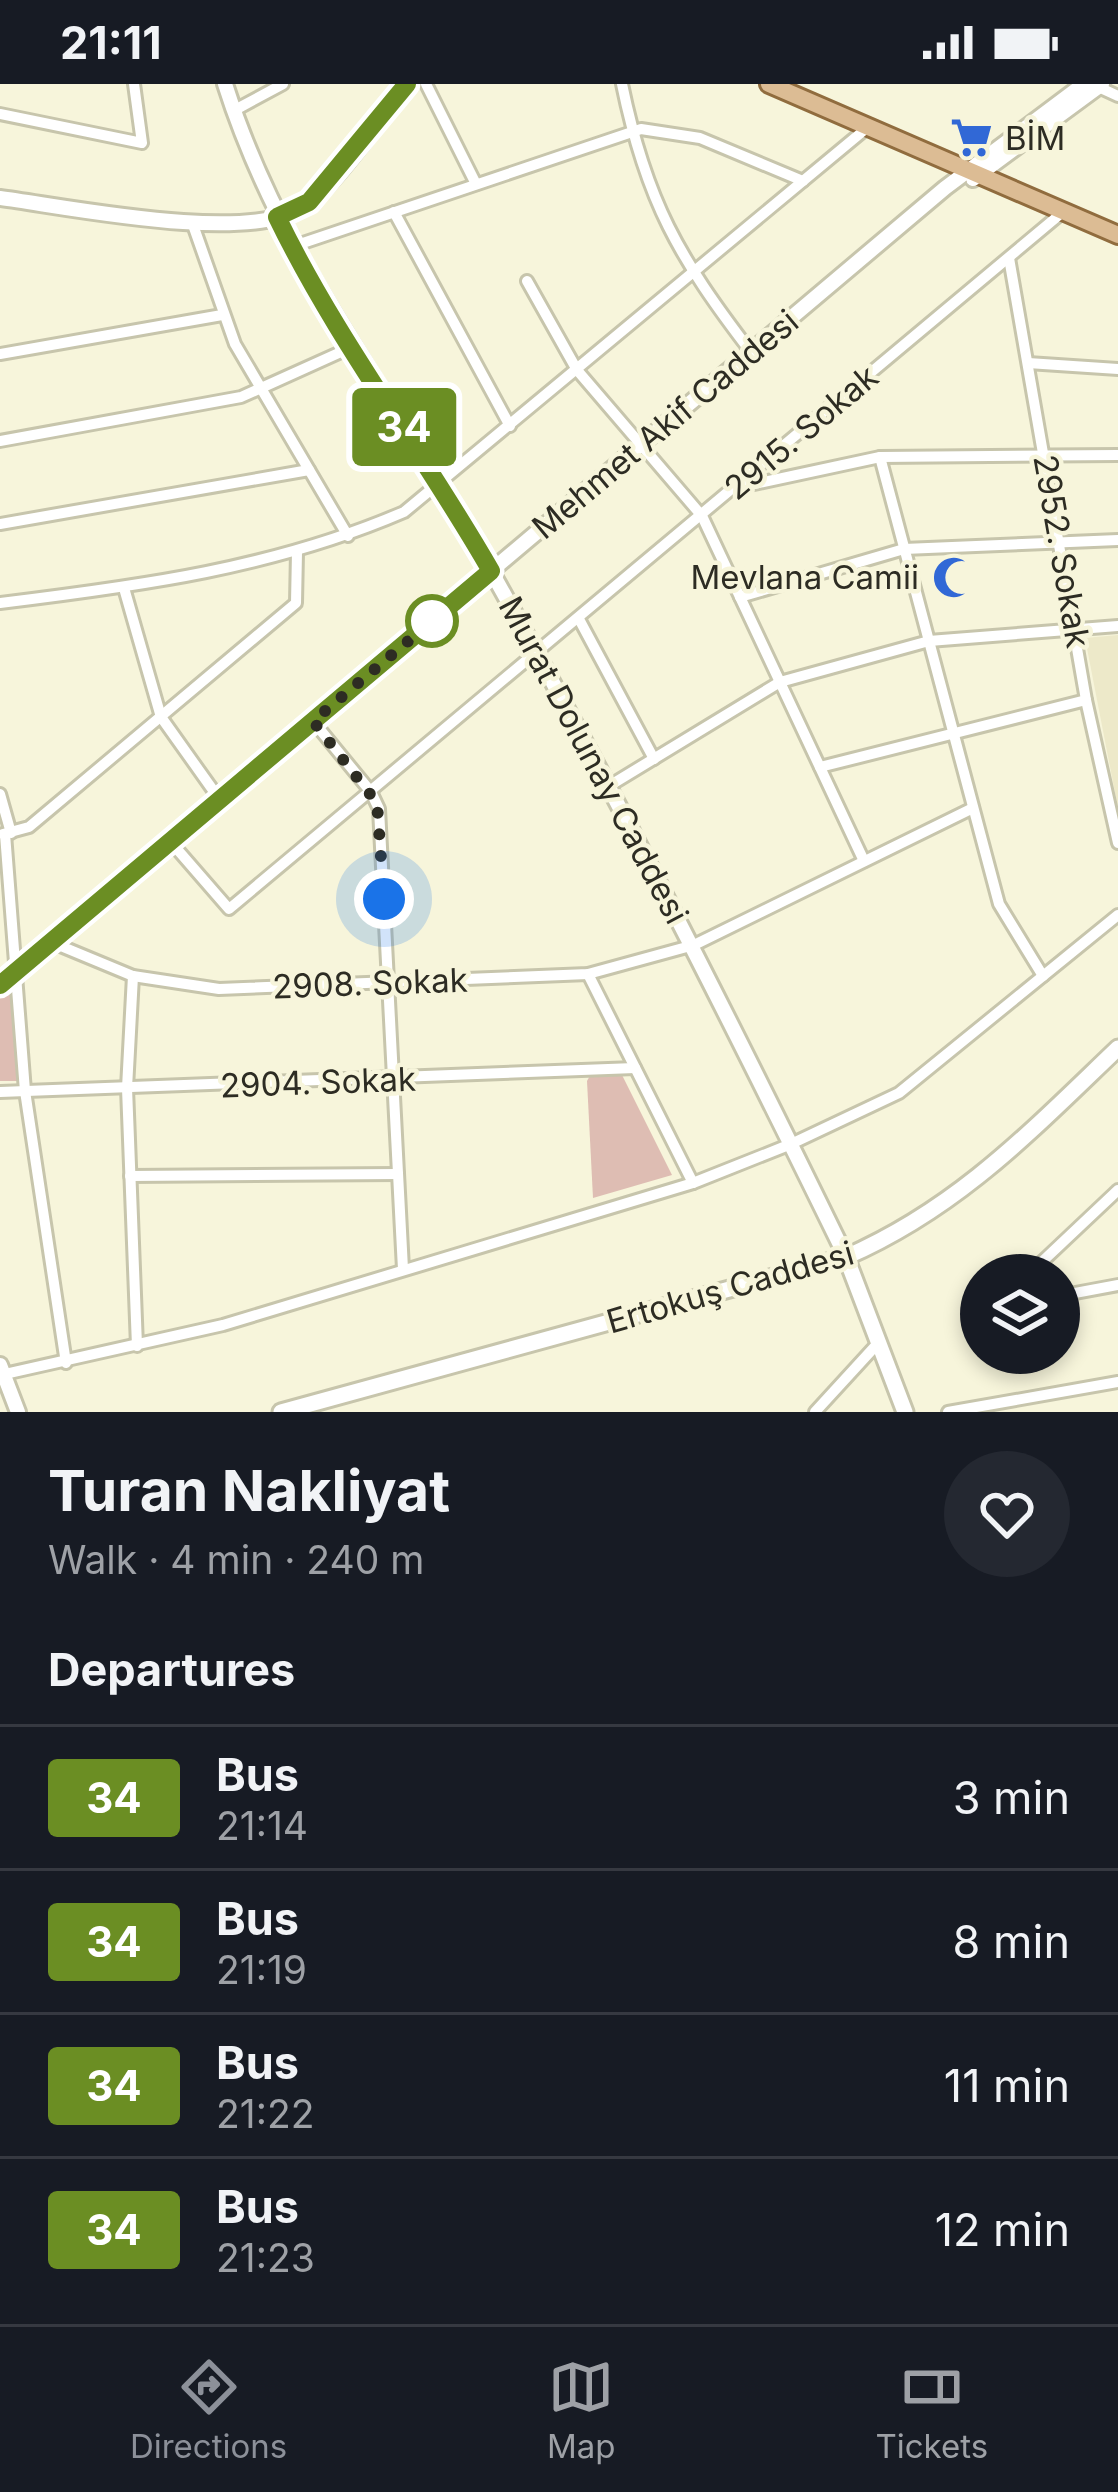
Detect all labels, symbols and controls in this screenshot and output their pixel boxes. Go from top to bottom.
text: 21:11 [60,15,162,70]
supermarket icon: BİM [948,115,994,161]
place label: BİM [1005,118,1065,158]
street label: Mehmet Akif Caddesi [524,301,806,547]
street label: 2915. Sokak [716,356,886,508]
line badge: 34 [350,388,458,466]
text: 34 [376,401,432,452]
street label: 2952. Sokak [1025,451,1099,651]
mosque icon: Mevlana Camii [930,554,976,600]
place label: Mevlana Camii [691,557,919,597]
street label: Murat Dolunay Caddesi [491,590,697,930]
unlabelled marker [407,596,457,646]
your location [354,869,414,929]
street label: 2908. Sokak [272,960,468,1006]
street label: 2904. Sokak [219,1059,417,1105]
street label: Ertokuş Caddesi [602,1233,858,1341]
map controls [960,1254,1080,1374]
button: layers [960,1254,1080,1374]
button: heart [944,1451,1070,1577]
text: Turan Nakliyat [48,1456,450,1525]
text: Walk · 4 min · 240 m [48,1536,424,1583]
text: Departures [48,1642,295,1697]
text: Bus [216,1747,299,1802]
text: 3 min [953,1770,1070,1825]
text: 34 [86,1772,142,1823]
text: 21:14 [216,1802,308,1849]
text: Bus [216,1891,299,1946]
text: 8 min [953,1914,1070,1969]
text: 34 [86,1916,142,1967]
text: 21:19 [216,1946,307,1993]
text: Bus [216,2035,299,2090]
text: 11 min [944,2058,1070,2113]
text: 34 [86,2060,142,2111]
text: 21:22 [216,2090,314,2137]
text: Bus [216,2179,299,2234]
text: 12 min [935,2202,1070,2257]
text: 34 [86,2204,142,2255]
text: 21:23 [216,2234,315,2281]
tab: Directions [130,2354,287,2466]
tab: Map [547,2354,616,2466]
tab: Tickets [875,2354,988,2466]

